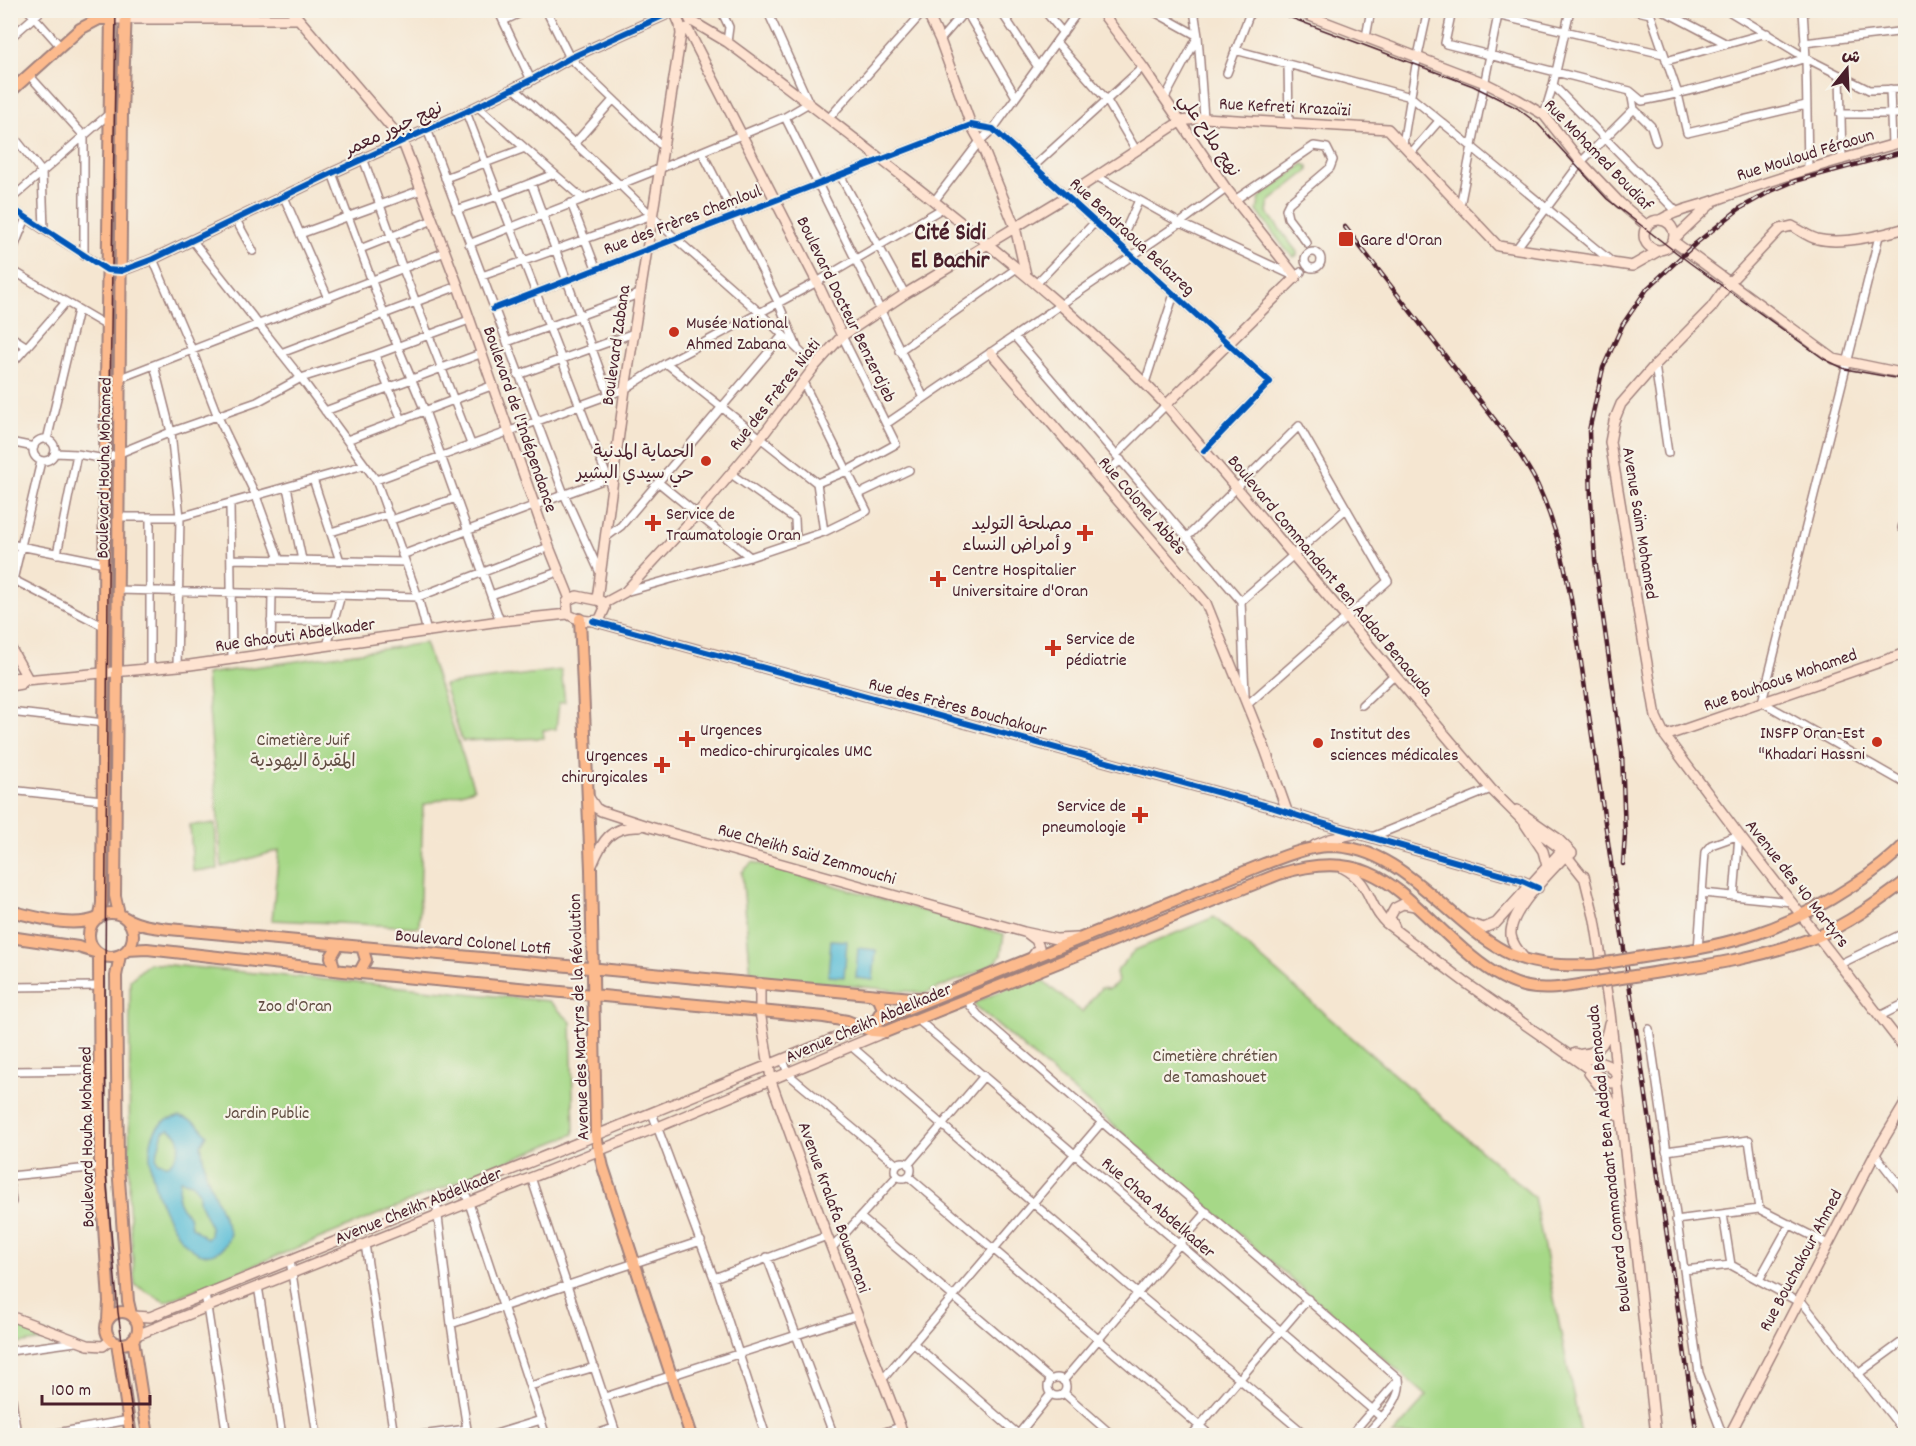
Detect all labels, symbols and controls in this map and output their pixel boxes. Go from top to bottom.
north arrow [1817,39,1877,99]
text: ش [1839,43,1863,71]
street label: نهج ملاح علي [1170,90,1245,184]
street label: Rue Kefreti Krazaïzi [1218,93,1351,124]
street label: Rue Mohamed Boudiaf [1537,94,1658,218]
street label: نهج جبور معمر [339,97,447,165]
street label: Rue Mouloud Féraoun [1734,124,1878,189]
street label: Rue Bendraoua Belazreg [1063,173,1200,303]
street label: Rue des Frères Chemloul [600,179,766,263]
street label: Boulevard Docteur Benzerdjeb [789,213,901,408]
district label: Cité Sidi El Bachir [911,217,990,279]
place label: Gare d'Oran [1360,229,1442,254]
marker: Gare d'Oran [1337,230,1355,248]
street label: Boulevard Zabana [597,283,638,407]
place label: Musée National Ahmed Zabana [686,312,789,358]
street label: Boulevard de l'Indépendance [475,324,562,516]
marker: Musée National Ahmed Zabana [667,325,681,339]
street label: Rue des Frères Niati [724,334,828,457]
street label: Boulevard Houha Mohamed [91,377,120,559]
place label: الحماية المدنية حي سيدي البشير [574,441,694,488]
street label: Avenue Saïm Mohamed [1614,446,1663,601]
street label: Boulevard Commandant Ben Addad Benaouda [1220,450,1438,703]
street label: Rue Colonel Abbès [1091,452,1191,561]
marker: الحماية المدنية حي سيدي البشير [699,454,713,468]
place label: Service de Traumatologie Oran [666,503,801,549]
place label: مصلحة التوليد و أمراض النساء [962,513,1072,559]
marker: Service de Traumatologie Oran [644,514,662,532]
marker: مصلحة التوليد و أمراض النساء [1076,524,1094,542]
place label: Centre Hospitalier Universitaire d'Oran [952,559,1088,605]
marker: Centre Hospitalier Universitaire d'Oran [929,570,947,588]
street label: Rue Ghaouti Abdelkader [214,613,377,660]
place label: Service de pédiatrie [1066,628,1135,674]
marker: Service de pédiatrie [1044,639,1062,657]
street label: Rue Bouhaous Mohamed [1701,643,1861,719]
street label: Rue des Frères Bouchakour [866,673,1049,744]
place label: Urgences medico-chirurgicales UMC [700,719,872,765]
place label: INSFP Oran-Est "Khadari Hassni [1758,722,1865,768]
place label: Institut des sciences médicales [1330,723,1459,769]
park label: Cimetière Juif المقبرة اليهودية [250,729,356,775]
marker: Urgences medico-chirurgicales UMC [678,730,696,748]
marker: INSFP Oran-Est "Khadari Hassni [1870,735,1884,749]
marker: Institut des sciences médicales [1311,736,1325,750]
place label: Urgences chirurgicales [561,745,648,791]
marker: Urgences chirurgicales [653,756,671,774]
place label: Service de pneumologie [1042,795,1126,841]
marker: Service de pneumologie [1131,806,1149,824]
street label: Avenue des 40 Martyrs [1738,815,1854,954]
street label: Rue Cheikh Saïd Zemmouchi [714,818,898,893]
street label: Avenue des Martyrs de la Révolution [564,893,597,1141]
street label: Boulevard Colonel Lotfi [394,924,552,963]
street label: Avenue Cheikh Abdelkader [782,978,956,1071]
park label: Zoo d'Oran [258,995,332,1020]
street label: Boulevard Commandant Ben Addad Benaouda [1582,1003,1639,1313]
park label: Cimetière chrétien de Tamashouet [1153,1045,1277,1091]
street label: Boulevard Houha Mohamed [74,1046,103,1228]
park label: Jardin Public [225,1102,309,1127]
street label: Avenue Kralafa Bouamrani [790,1119,875,1297]
street label: Rue Chaa Abdelkader [1095,1152,1220,1266]
street label: Avenue Cheikh Abdelkader [331,1162,507,1252]
street label: Rue Bouchakour Ahmed [1754,1186,1850,1337]
scale bar [42,1368,150,1406]
text: 100 m [51,1379,91,1404]

